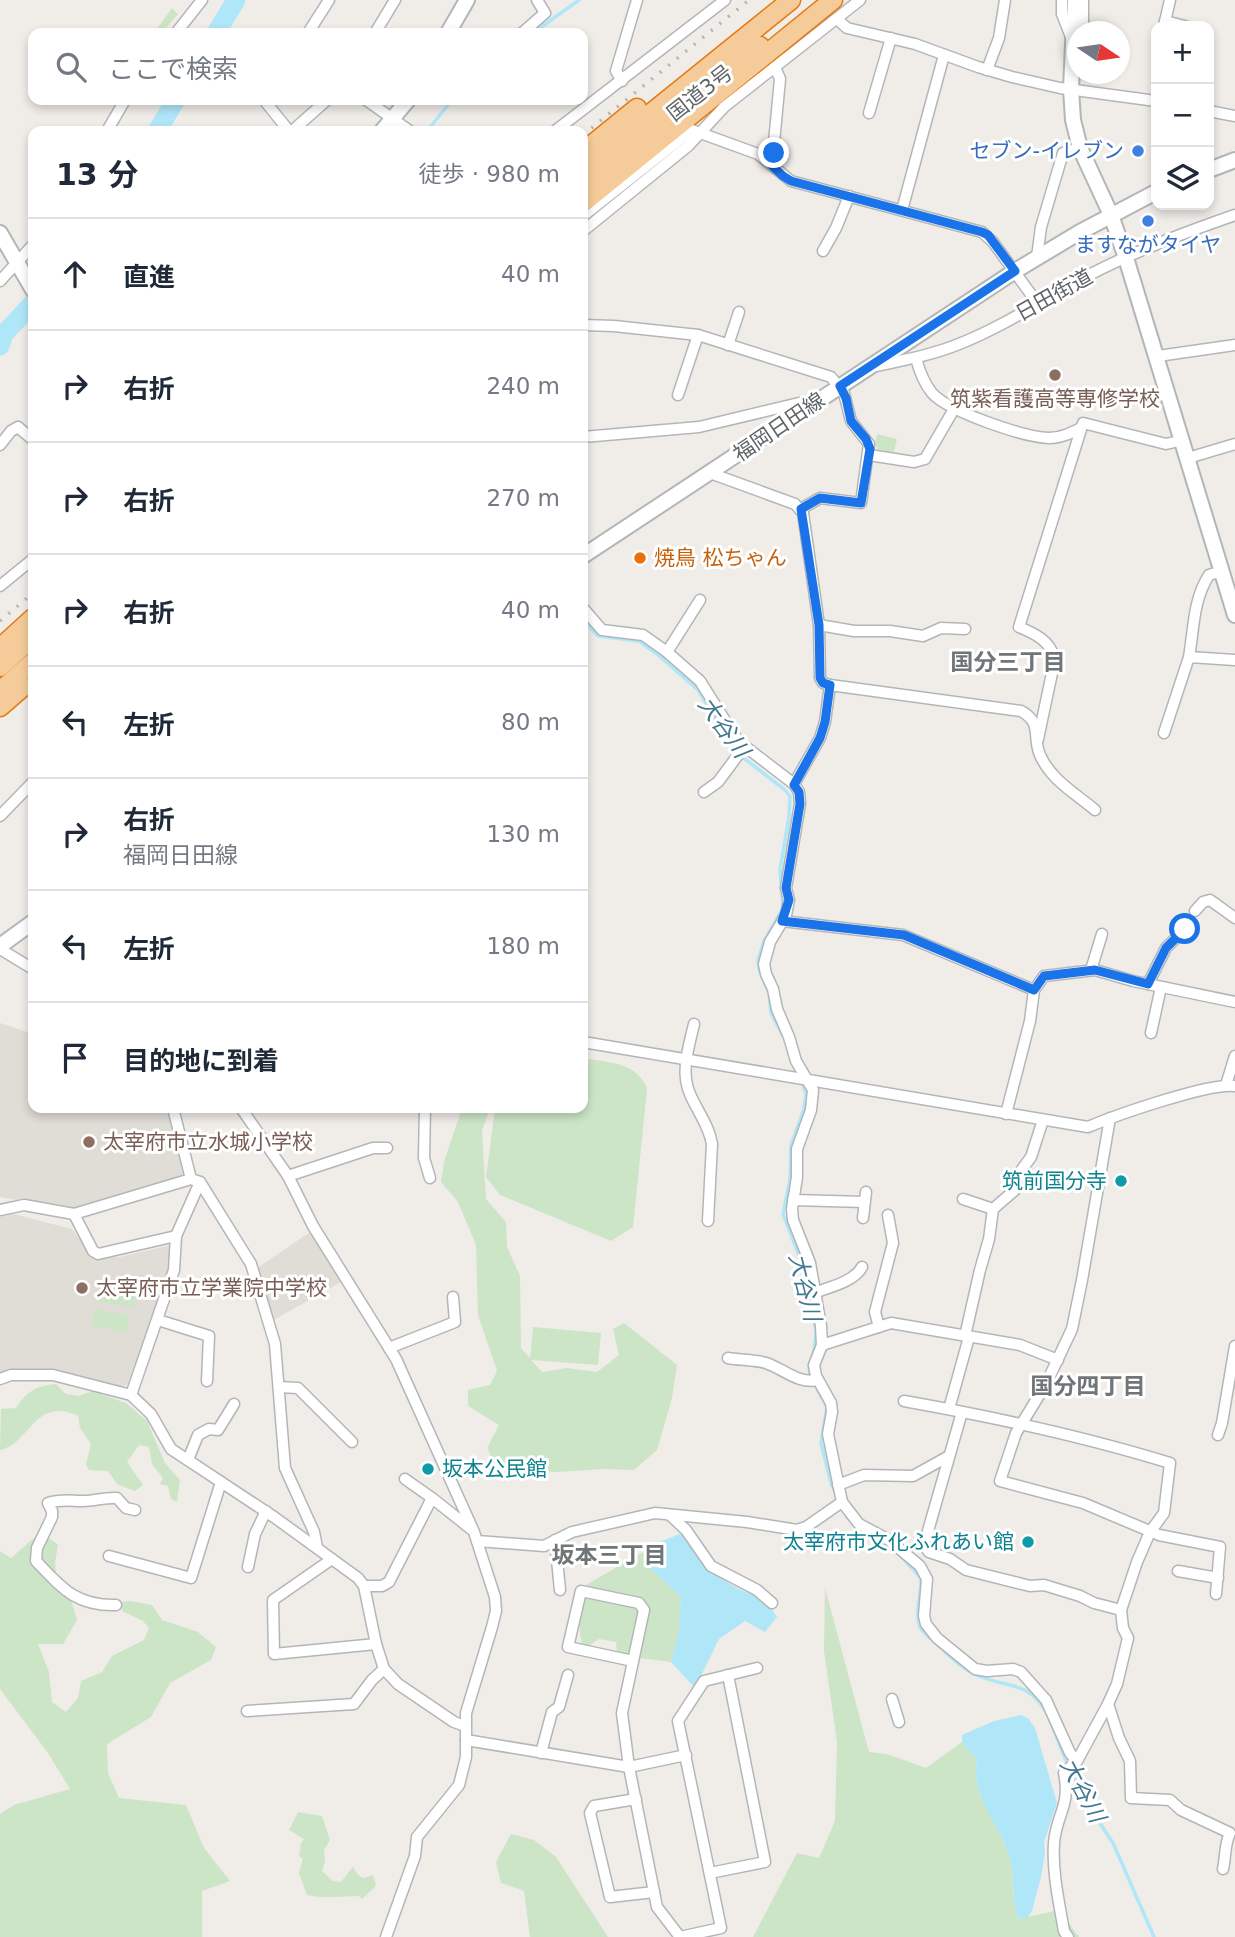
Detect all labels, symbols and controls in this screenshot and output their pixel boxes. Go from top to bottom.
north arrow [1067,21,1130,84]
map controls [1151,21,1214,210]
button: + [1151,21,1214,84]
search box [28,28,588,105]
icon: search [52,48,90,86]
text: ここで検索 [108,54,238,84]
street label: 国道3号 [663,60,737,126]
button: − [1151,84,1214,147]
route end [758,137,789,168]
place label: セブン-イレブン [969,139,1124,163]
marker: セブン-イレブン [1130,143,1146,159]
button: layers [1151,147,1214,210]
text: 13 分 [56,157,138,192]
text: 徒歩 · 980 m [418,161,560,187]
marker: ますながタイヤ [1140,213,1156,229]
place label: ますながタイヤ [1075,233,1221,257]
icon: ahead [56,255,94,293]
text: 40 m [501,261,560,287]
text: 直進 [123,262,175,292]
street label: 日田街道 [1011,264,1097,326]
icon: right [56,367,94,405]
marker: 筑紫看護高等専修学校 [1047,367,1063,383]
text: 240 m [486,373,560,399]
text: 右折 [123,374,175,404]
place label: 筑紫看護高等専修学校 [950,387,1160,411]
street label: 福岡日田線 [729,388,829,466]
icon: right [56,479,94,517]
text: 270 m [486,485,560,511]
text: 右折 [123,486,175,516]
place label: 焼鳥 松ちゃん [654,546,787,570]
marker: 焼鳥 松ちゃん [632,550,648,566]
icon: right [56,591,94,629]
text: 40 m [501,597,560,623]
text: 右折 [123,598,175,628]
district label: 国分三丁目 [951,649,1066,675]
water label: 大谷川 [693,691,757,765]
icon: left [56,703,94,741]
text: 80 m [501,709,560,735]
text: 左折 [123,710,175,740]
text: 右折 [123,805,175,835]
icon: right [56,815,94,853]
text: 130 m [486,821,560,847]
text: 福岡日田線 [123,842,238,868]
route start [1169,913,1200,944]
icon: left [56,927,94,965]
text: 180 m [486,933,560,959]
text: 左折 [123,934,175,964]
icon: arrive [56,1039,94,1077]
text: 目的地に到着 [123,1046,279,1076]
place label: 太宰府市立水城小学校 [103,1130,313,1154]
marker: 太宰府市立水城小学校 [81,1134,97,1150]
place label: 筑前国分寺 [1002,1169,1107,1193]
marker: 筑前国分寺 [1113,1173,1129,1189]
water label: 大谷川 [784,1250,827,1327]
place label: 太宰府市立学業院中学校 [96,1276,327,1300]
marker: 太宰府市立学業院中学校 [74,1280,90,1296]
district label: 国分四丁目 [1031,1373,1146,1399]
place label: 坂本公民館 [442,1457,547,1481]
marker: 坂本公民館 [420,1461,436,1477]
place label: 太宰府市文化ふれあい館 [783,1530,1014,1554]
marker: 太宰府市文化ふれあい館 [1020,1534,1036,1550]
district label: 坂本三丁目 [552,1542,667,1568]
water label: 大谷川 [1055,1753,1112,1829]

